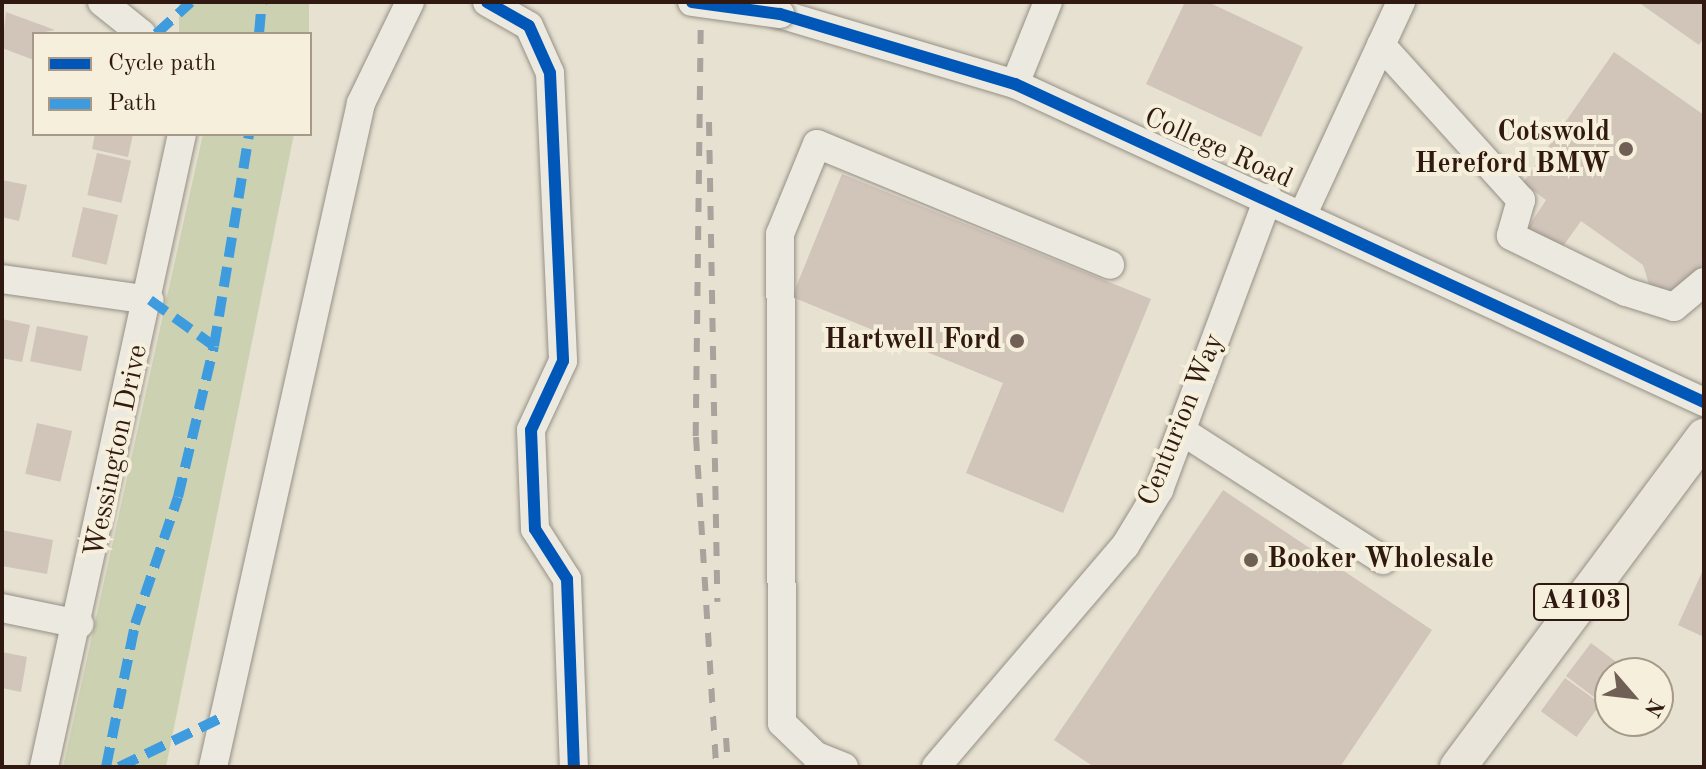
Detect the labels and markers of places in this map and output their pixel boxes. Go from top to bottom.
place label: Cotswold Hereford BMW [1414,116,1610,182]
marker: Cotswold Hereford BMW [1617,140,1635,158]
place label: Hartwell Ford [824,324,1001,358]
marker: Hartwell Ford [1008,332,1026,350]
place label: Booker Wholesale [1267,543,1494,577]
marker: Booker Wholesale [1242,551,1260,569]

